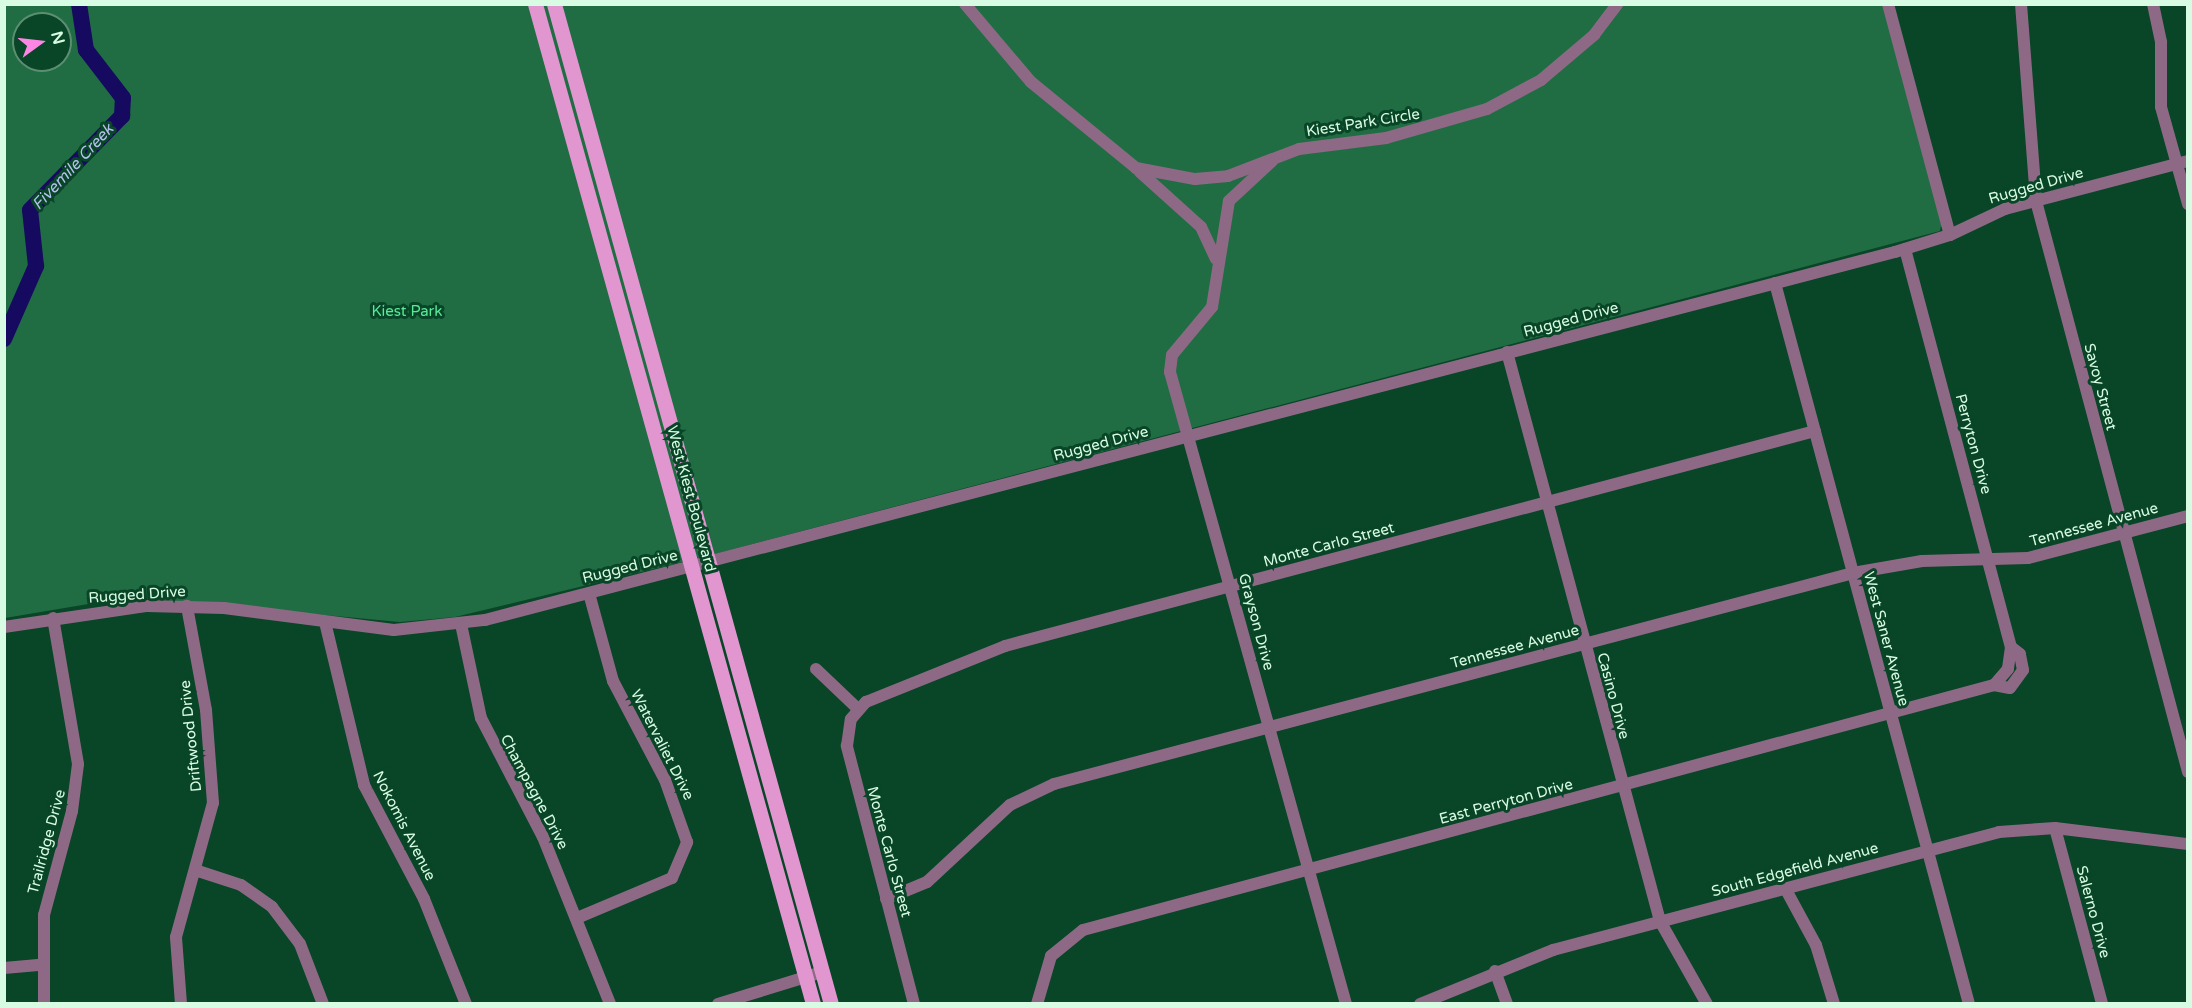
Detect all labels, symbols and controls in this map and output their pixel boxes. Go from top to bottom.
north arrow [12,12,72,72]
text: N [46,29,69,47]
street label: Kiest Park Circle [1305,105,1421,141]
water label: Fivemile Creek [28,120,118,214]
street label: Rugged Drive [1987,164,2085,208]
street label: Rugged Drive [1522,299,1620,341]
park label: Kiest Park [371,303,443,321]
street label: Savoy Street [2080,342,2120,432]
street label: Perryton Drive [1951,392,1995,496]
street label: Rugged Drive [1052,423,1150,465]
street label: West Kiest Boulevard [663,424,719,574]
street label: Tennessee Avenue [2028,499,2160,551]
street label: Monte Carlo Street [1262,519,1396,571]
street label: Rugged Drive [580,546,680,588]
street label: West Saner Avenue [1859,570,1913,708]
street label: Grayson Drive [1234,571,1278,673]
street label: Rugged Drive [88,583,186,607]
street label: Tennessee Avenue [1449,621,1581,673]
street label: Casino Drive [1593,651,1633,741]
street label: Driftwood Drive [176,679,206,793]
street label: Watervaliet Drive [626,687,698,803]
street label: Champagne Drive [496,731,572,853]
street label: Nokomis Avenue [369,768,439,884]
street label: East Perryton Drive [1437,775,1575,829]
street label: Monte Carlo Street [863,785,915,919]
street label: Trailridge Drive [24,788,70,896]
street label: South Edgefield Avenue [1710,839,1880,901]
street label: Salerno Drive [2072,864,2114,960]

